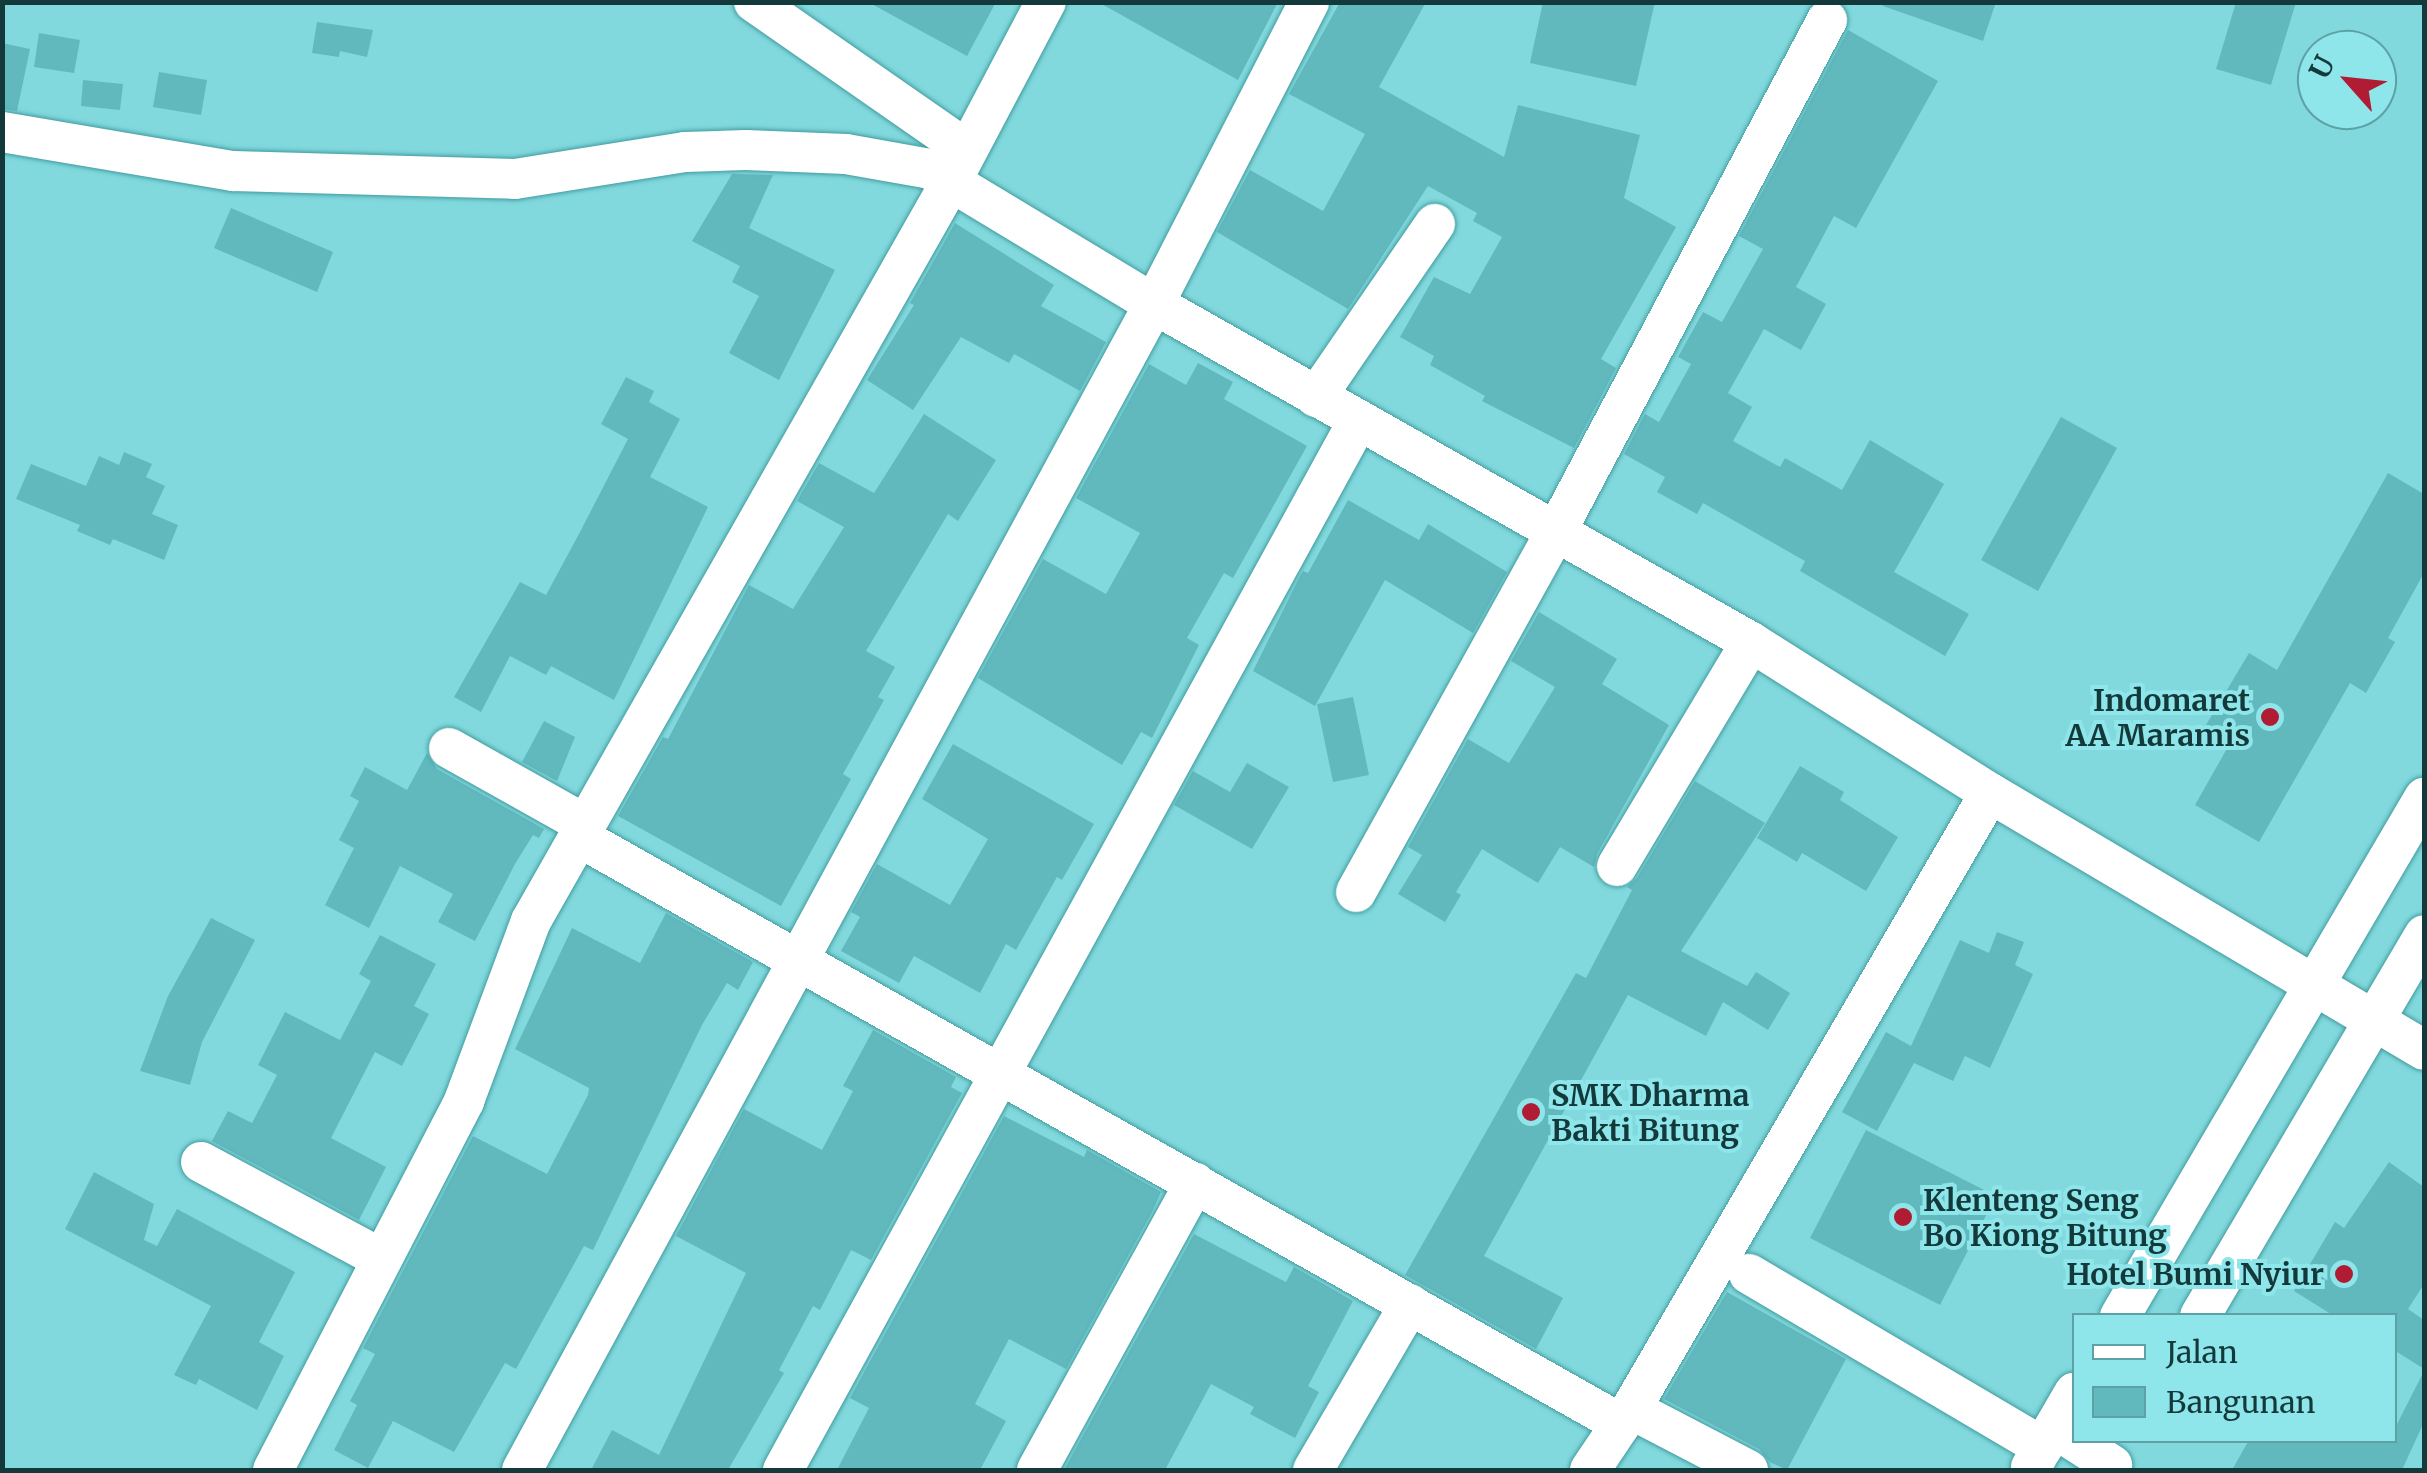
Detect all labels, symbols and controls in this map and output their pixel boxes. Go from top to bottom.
north arrow [2297,30,2397,130]
text: U [2301,50,2343,85]
place label: Indomaret AA Maramis [2065,682,2250,752]
marker: Indomaret AA Maramis [2259,706,2281,728]
place label: SMK Dharma Bakti Bitung [1551,1077,1749,1148]
marker: SMK Dharma Bakti Bitung [1520,1101,1542,1123]
place label: Klenteng Seng Bo Kiong Bitung [1923,1182,2167,1252]
marker: Klenteng Seng Bo Kiong Bitung [1892,1206,1914,1228]
place label: Hotel Bumi Nyiur [2066,1256,2324,1292]
marker: Hotel Bumi Nyiur [2333,1263,2355,1285]
legend [2072,1313,2397,1443]
text: Jalan [2166,1333,2238,1371]
text: Bangunan [2166,1383,2315,1421]

